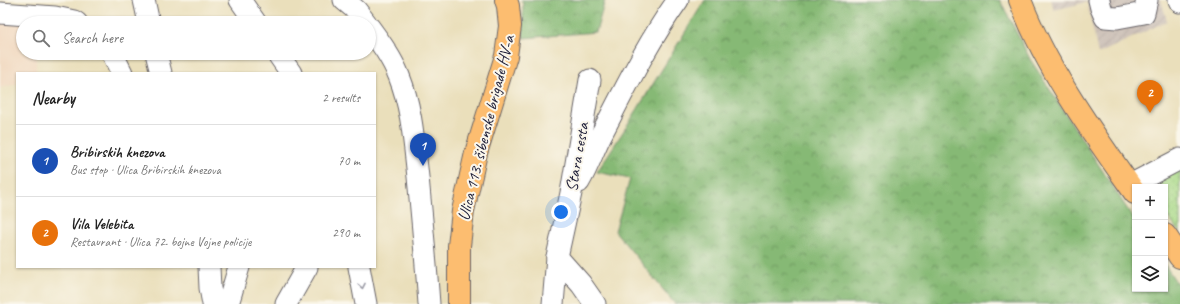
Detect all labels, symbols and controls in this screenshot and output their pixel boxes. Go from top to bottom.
search box [16,16,376,60]
icon: search [30,27,52,49]
text: Search here [62,29,123,48]
street label: Ulica 113. šibenske brigade HV-a [453,32,520,223]
pin: 2 [1137,80,1163,113]
text: Nearby [32,88,75,109]
text: 2 results [322,90,360,106]
street label: Stara cesta [561,119,594,193]
pin: 1 [410,133,436,166]
text: Bribirskih knezova [70,143,165,162]
text: 1 [42,153,48,169]
text: 70 m [338,153,360,169]
text: Bus stop · Ulica Bribirskih knezova [70,162,221,178]
map controls [1132,184,1168,292]
button: + [1132,184,1168,220]
your location [551,202,571,222]
text: Vila Velebita [70,215,133,234]
button: − [1132,220,1168,256]
text: 2 [42,225,48,241]
text: 290 m [332,225,360,241]
text: Restaurant · Ulica 72. bojne Vojne policije [70,234,251,250]
button: layers [1132,256,1168,292]
one-way arrow [357,282,366,289]

